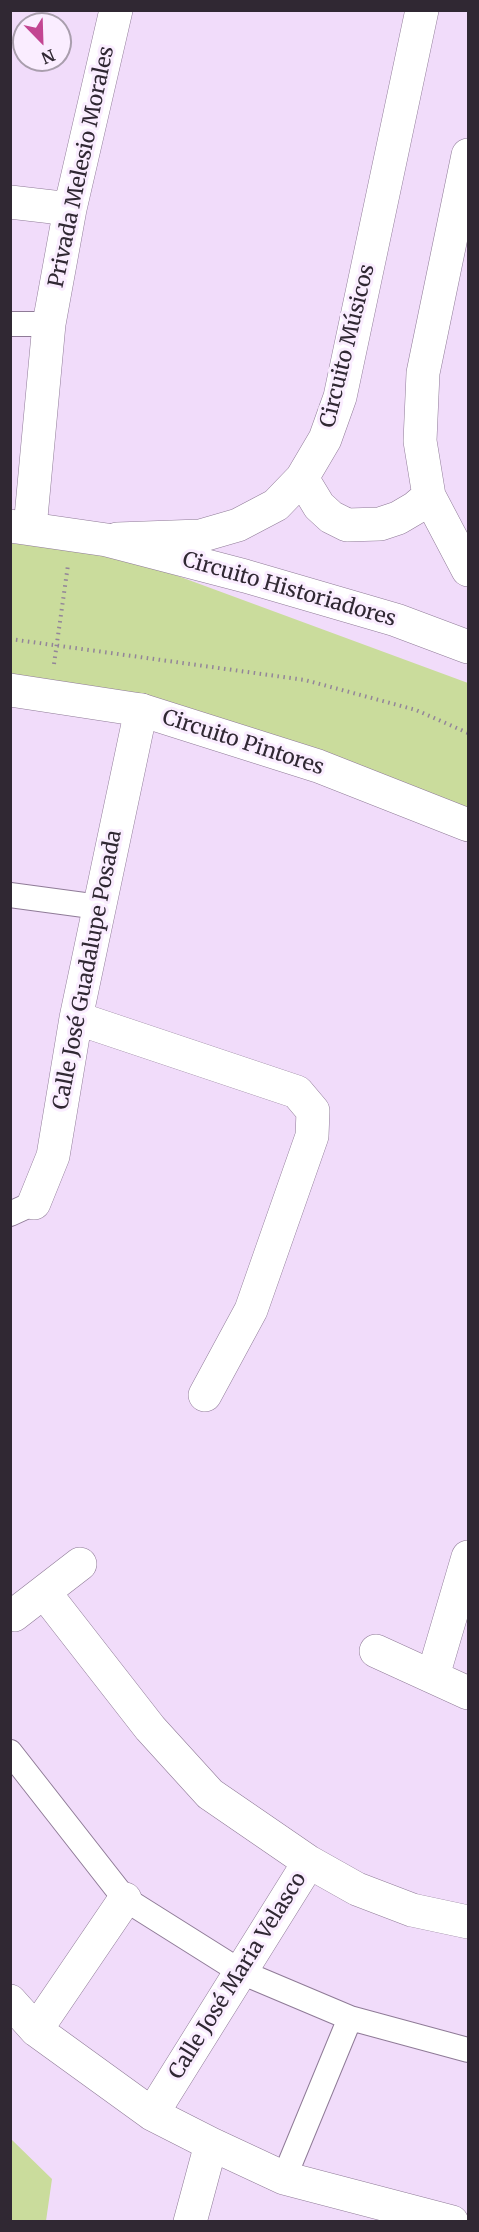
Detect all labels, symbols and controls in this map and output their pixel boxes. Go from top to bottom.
north arrow [12,12,72,72]
street label: Privada Melesio Morales [44,44,120,290]
text: N [39,45,58,68]
street label: Circuito Músicos [316,262,380,430]
street label: Circuito Historiadores [179,547,399,633]
street label: Circuito Pintores [159,705,327,781]
street label: Calle José Guadalupe Posada [49,828,127,1112]
street label: Calle José Maria Velasco [164,1868,312,2084]

